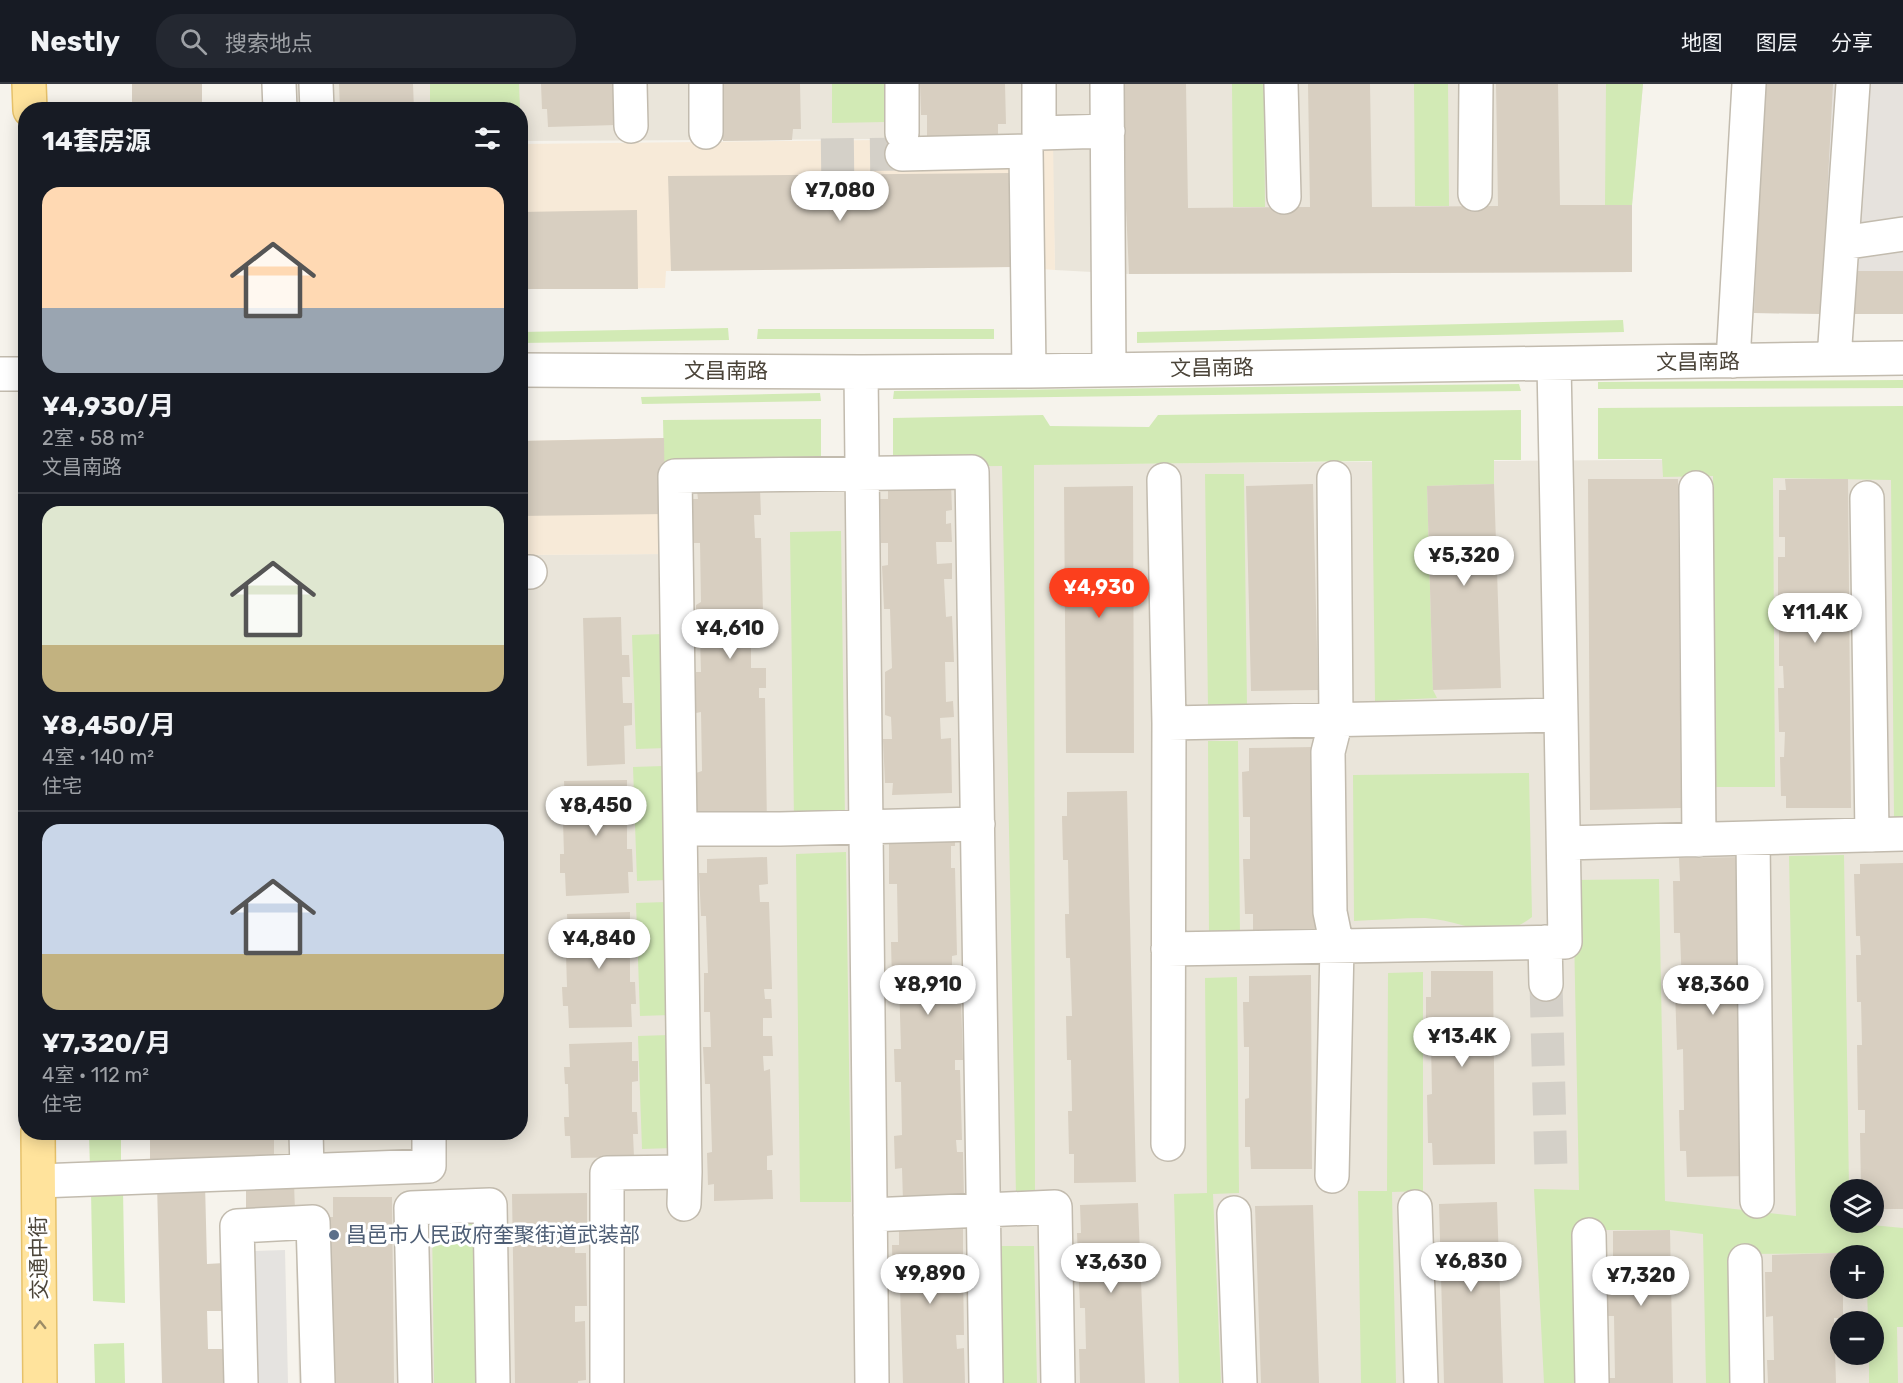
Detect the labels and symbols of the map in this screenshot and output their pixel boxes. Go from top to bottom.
pin: ¥7,080 [791,171,889,222]
street label: 文昌南路 [1656,348,1740,375]
street label: 文昌南路 [1170,354,1254,381]
street label: 文昌南路 [684,358,768,383]
pin: ¥5,320 [1415,536,1513,587]
pin: ¥4,930 [1050,568,1148,619]
pin: ¥11.4K [1766,593,1864,644]
pin: ¥4,610 [681,609,779,660]
pin: ¥8,450 [547,786,645,837]
pin: ¥4,840 [550,919,648,970]
pin: ¥8,910 [879,965,977,1016]
pin: ¥8,360 [1664,965,1762,1016]
pin: ¥13.4K [1413,1017,1511,1068]
street label: 交通中街 [25,1216,52,1300]
place label: 昌邑市人民政府奎聚街道武装部 [346,1222,640,1247]
marker: 昌邑市人民政府奎聚街道武装部 [327,1228,341,1242]
pin: ¥6,830 [1422,1242,1520,1293]
pin: ¥3,630 [1062,1243,1160,1294]
pin: ¥9,890 [881,1254,979,1305]
pin: ¥7,320 [1592,1256,1690,1307]
one-way arrow [34,1320,46,1329]

